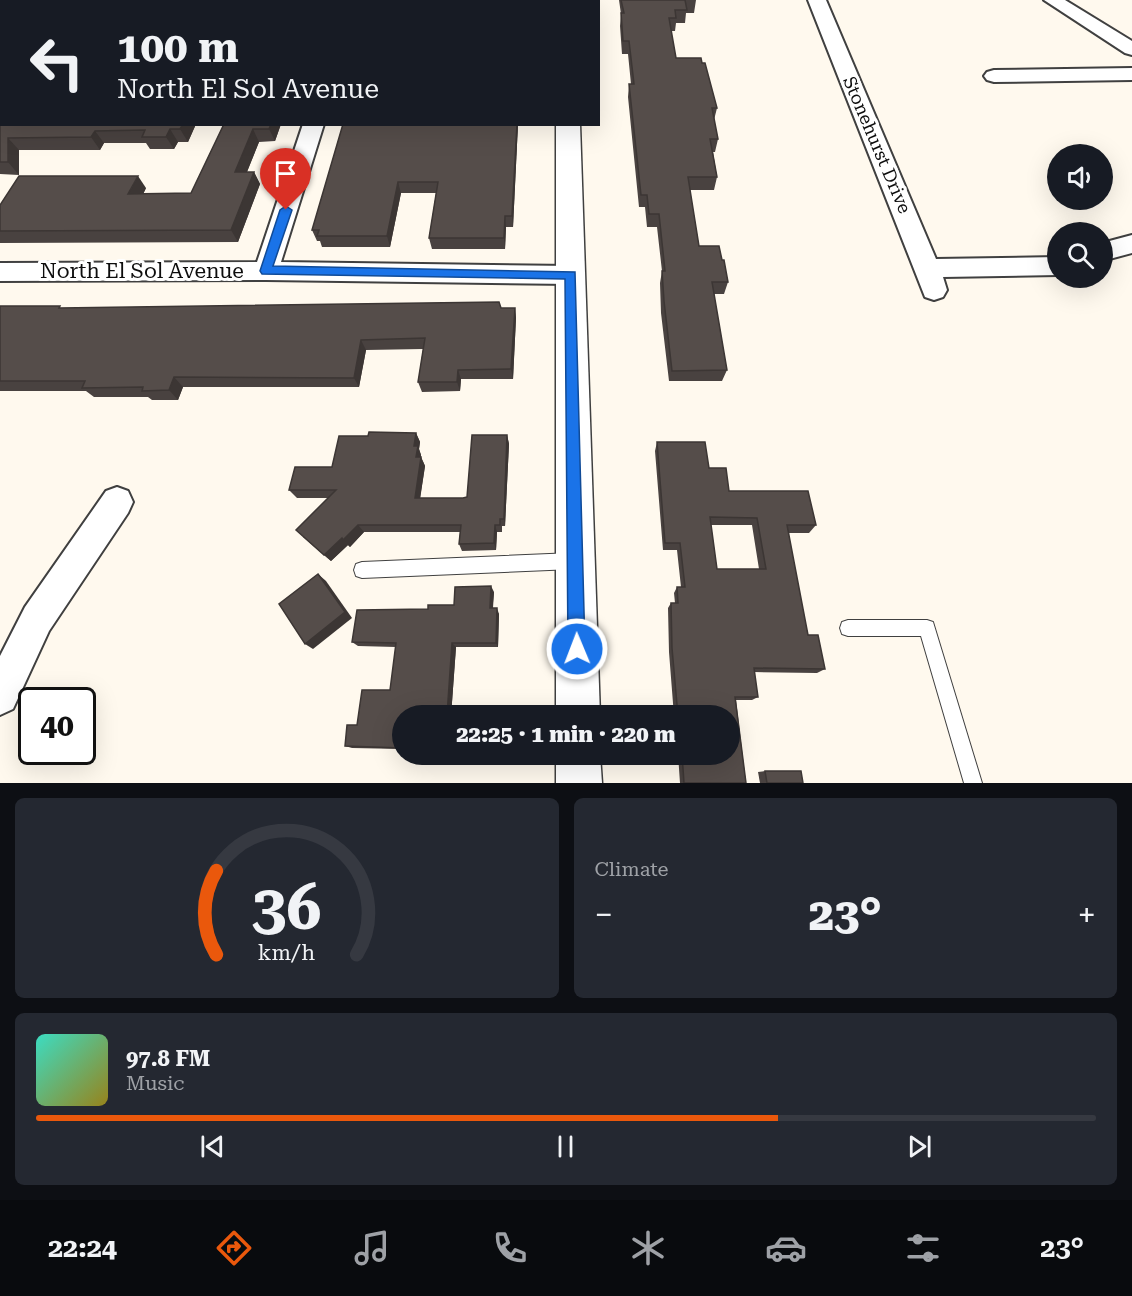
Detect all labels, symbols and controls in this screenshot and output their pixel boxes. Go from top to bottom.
text: 100 m [117,23,239,72]
icon: left [18,24,96,102]
text: North El Sol Avenue [117,73,379,105]
street label: Stonehurst Drive [839,73,916,217]
map controls [1047,144,1113,288]
button: sound [1047,144,1113,210]
pin [260,148,311,210]
icon: arrive [269,157,302,190]
button: search [1047,222,1113,288]
street label: North El Sol Avenue [40,259,244,283]
position arrow [545,617,609,681]
speed limit sign: 40 [18,687,96,765]
text: 22:25 · 1 min · 220 m [456,722,676,747]
text: Climate [595,857,669,881]
text: 36 [252,871,322,944]
text: 23° [809,888,882,941]
text: − [595,895,613,934]
text: + [1078,895,1096,934]
text: km/h [258,940,316,965]
text: 97.8 FM [126,1046,210,1071]
text: Music [126,1071,185,1095]
icon: previous [196,1130,229,1163]
icon: pause [549,1130,582,1163]
icon: next [903,1130,936,1163]
icon: directions [213,1227,255,1269]
icon: music [351,1227,393,1269]
icon: phone [489,1227,531,1269]
icon: climate [627,1227,669,1269]
icon: car [765,1227,807,1269]
icon: filters [902,1227,944,1269]
text: 22:24 [48,1232,117,1264]
text: 23° [1040,1232,1084,1264]

